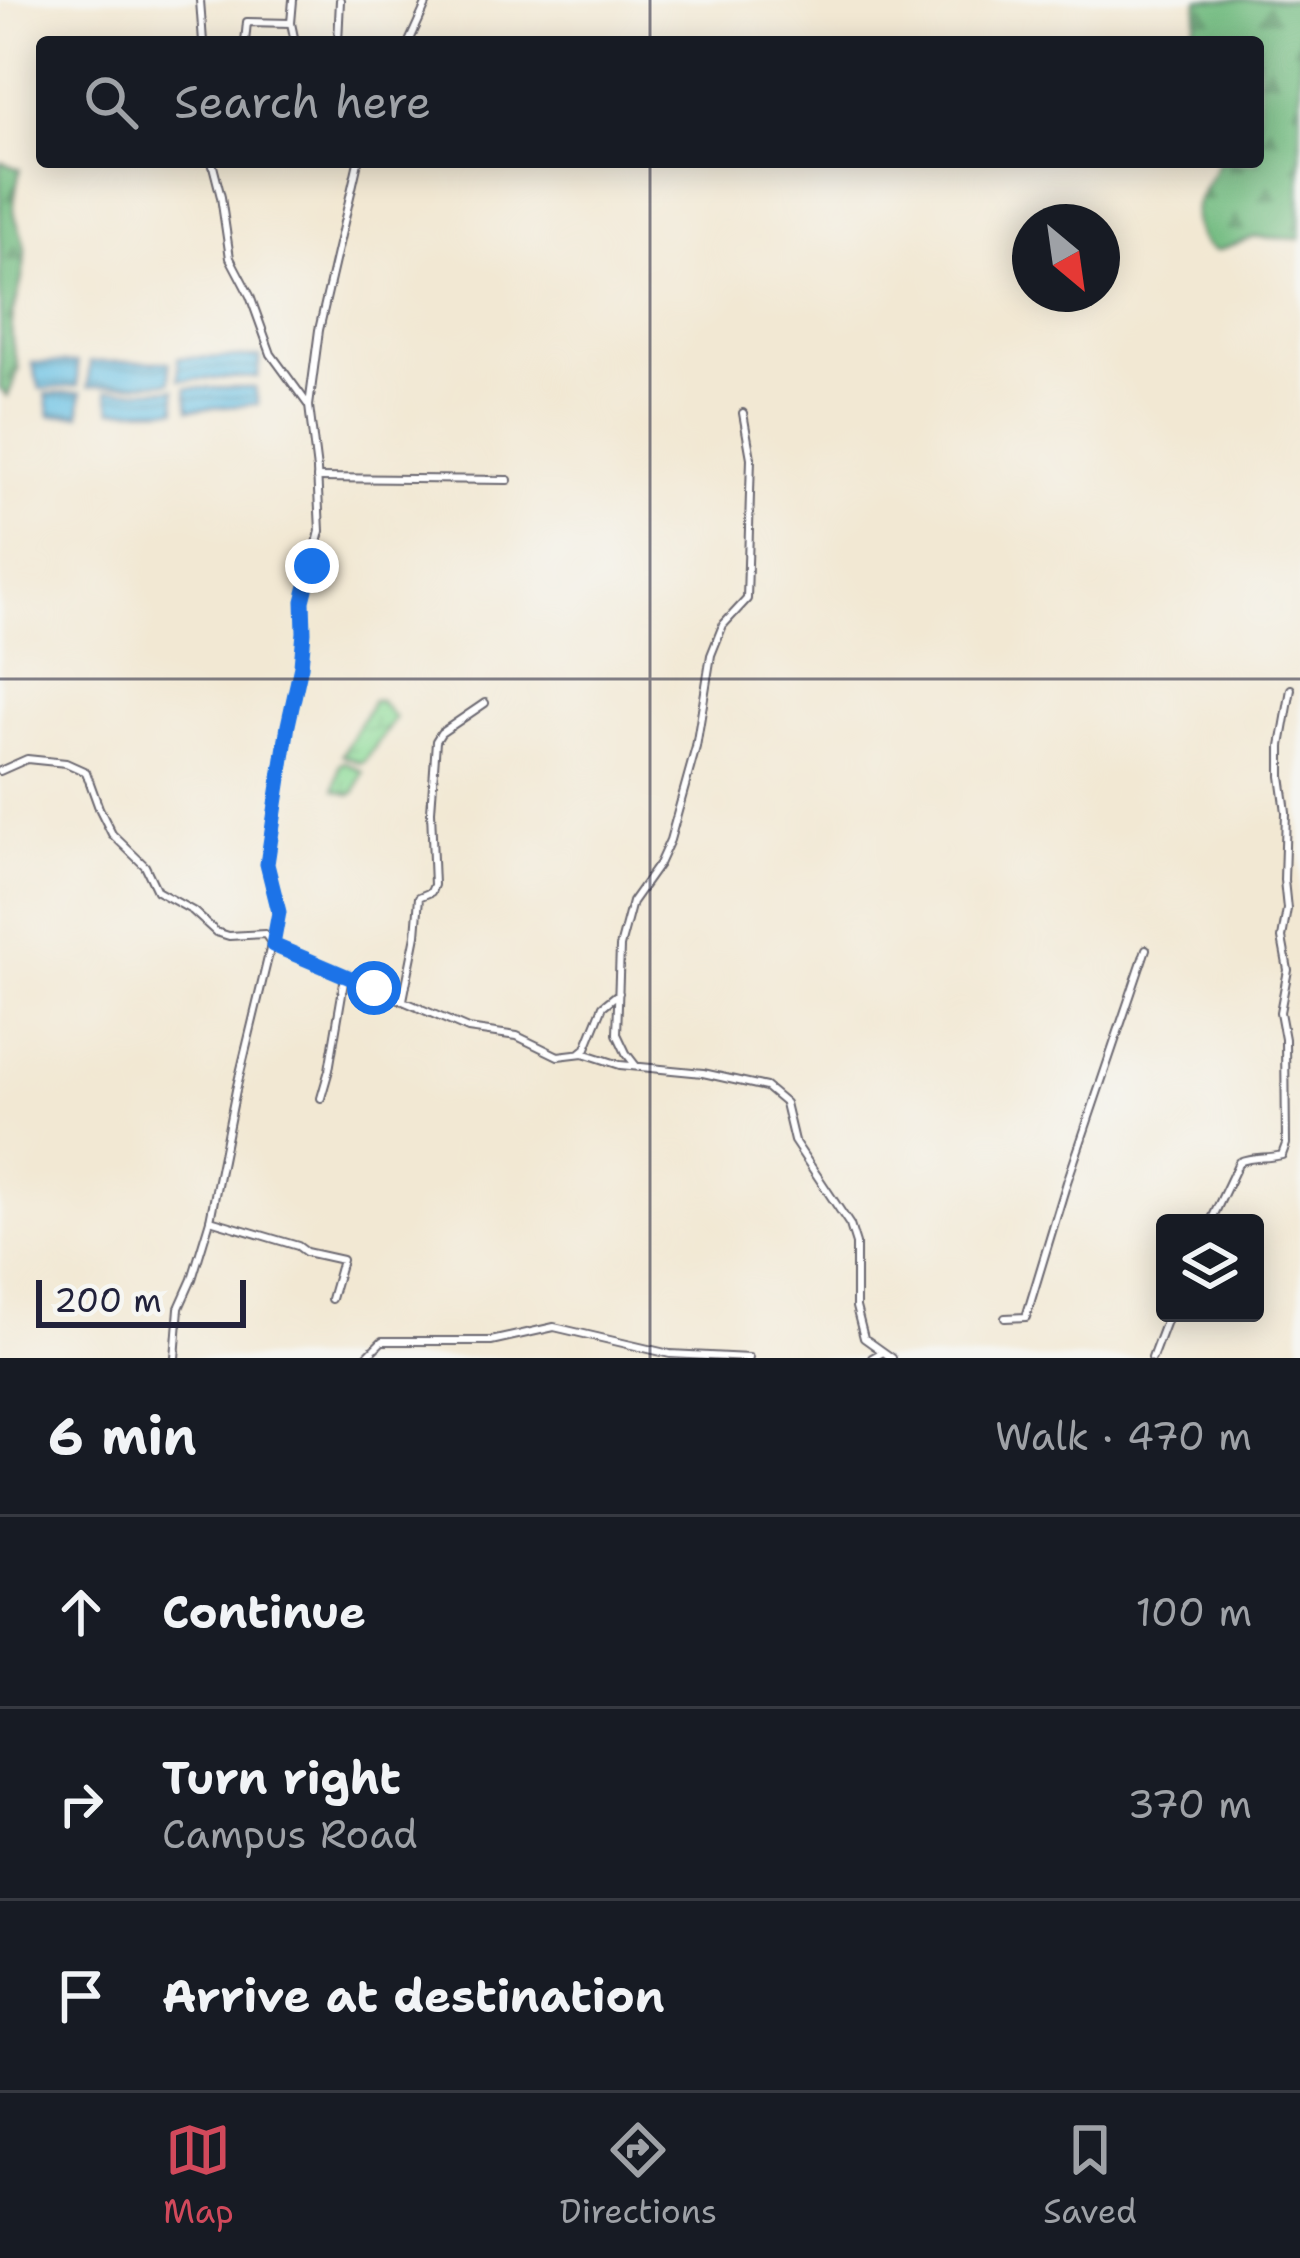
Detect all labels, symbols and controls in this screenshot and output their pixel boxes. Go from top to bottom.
search box [36,36,1264,168]
icon: search [78,69,144,135]
text: Search here [174,72,431,132]
north arrow [1012,204,1120,312]
route end [285,539,339,593]
route start [347,961,401,1015]
map controls [1156,1214,1264,1322]
button: layers [1156,1214,1264,1322]
scale bar [36,1274,246,1327]
text: 200 m [54,1278,162,1323]
text: 6 min [48,1402,197,1470]
text: Walk · 470 m [995,1410,1252,1462]
icon: ahead [48,1579,114,1645]
text: Continue [162,1582,366,1642]
text: 100 m [1136,1586,1252,1638]
text: Turn right [162,1748,401,1808]
icon: right [48,1771,114,1837]
text: 370 m [1127,1778,1252,1830]
text: Campus Road [162,1808,418,1860]
icon: arrive [48,1963,114,2029]
text: Arrive at destination [162,1966,665,2026]
tab: Map [163,2117,234,2234]
tab: Directions [560,2117,717,2234]
tab: Saved [1043,2117,1137,2234]

